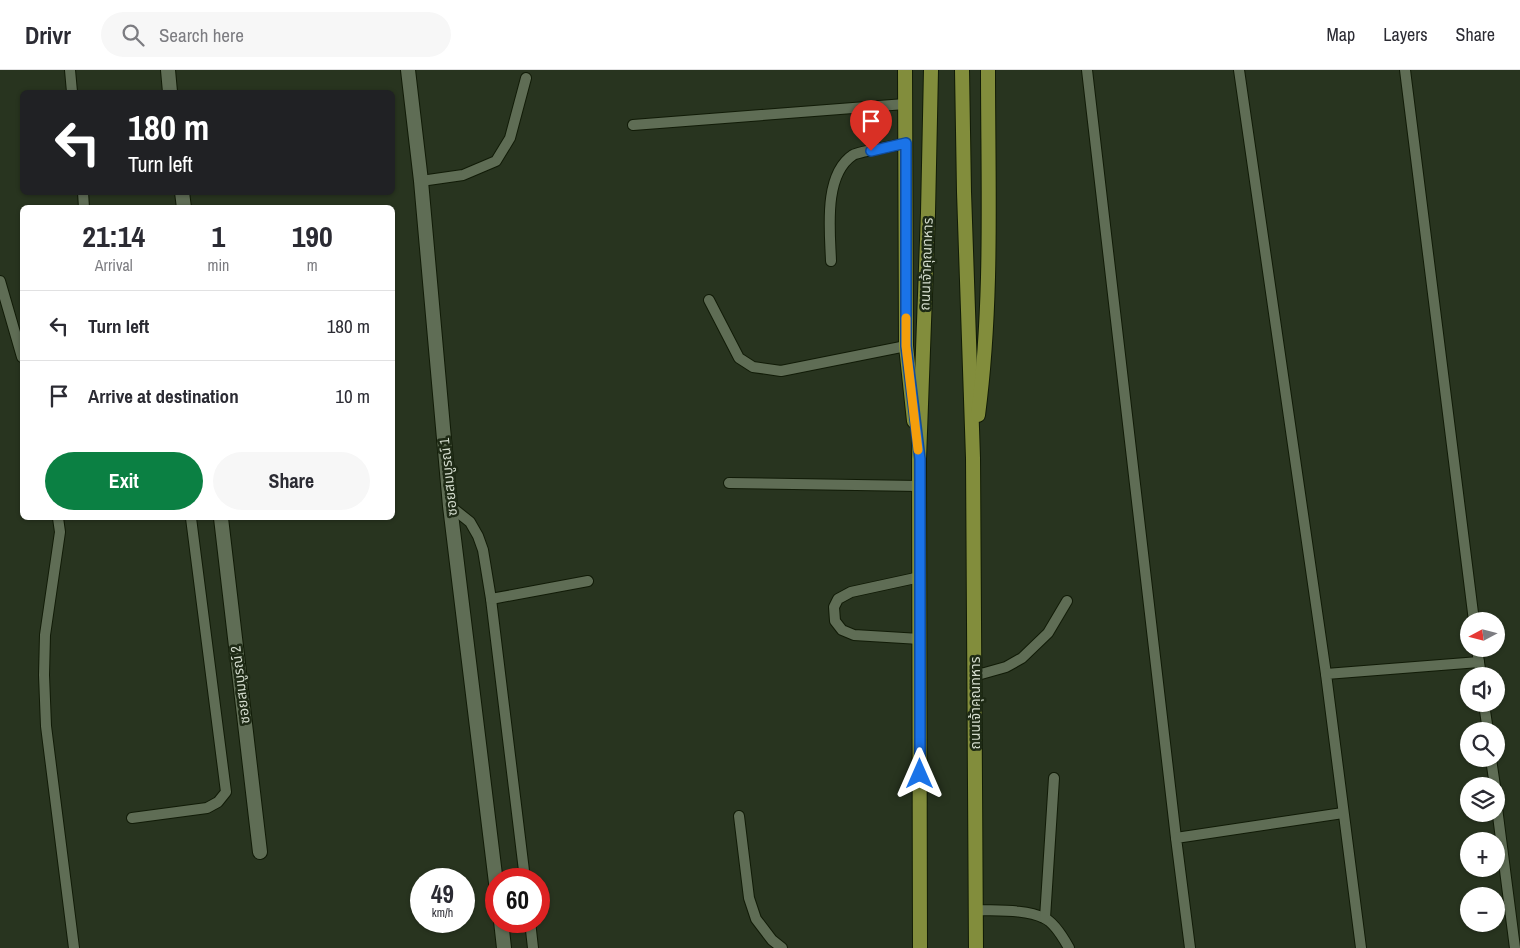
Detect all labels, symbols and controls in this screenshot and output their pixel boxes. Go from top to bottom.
search box [101,12,451,57]
text: Drivr [25,19,71,51]
icon: search [119,21,147,49]
text: Search here [159,22,244,48]
text: Map [1327,22,1355,47]
text: Layers [1383,22,1428,47]
text: Share [1456,22,1495,47]
pin [850,100,892,151]
text: 180 m [128,104,209,151]
icon: arrive [857,107,885,135]
icon: left [45,110,110,175]
text: Turn left [128,149,193,179]
text: 21:14 [82,216,145,256]
text: 1 [212,216,225,256]
text: 190 [292,216,333,256]
street label: ถนนเจ้าคุณทหาร [915,217,937,311]
text: Arrival [95,254,133,276]
text: min [207,254,229,276]
text: m [307,254,318,276]
icon: left [45,312,73,340]
text: Turn left [88,313,149,339]
text: 180 m [327,313,370,339]
icon: arrive [45,382,73,410]
text: Arrive at destination [88,383,239,409]
text: 10 m [335,383,370,409]
street label: ซอยสมบูรณ์ 1 [435,437,461,517]
button: Exit [45,452,203,510]
button: Share [213,452,370,510]
north arrow [1460,612,1505,658]
map controls [1460,612,1505,932]
street label: ซอยสมบูรณ์ 2 [226,645,254,725]
street label: ถนนเจ้าคุณทหาร [966,656,984,750]
button: sound [1460,667,1505,712]
button: search [1460,722,1505,767]
position arrow [893,747,945,799]
button: layers [1460,777,1505,822]
button: + [1460,832,1505,877]
speed limit sign: 60 [485,868,550,933]
text: 49 [431,877,454,911]
button: − [1460,887,1505,932]
text: km/h [432,905,453,921]

